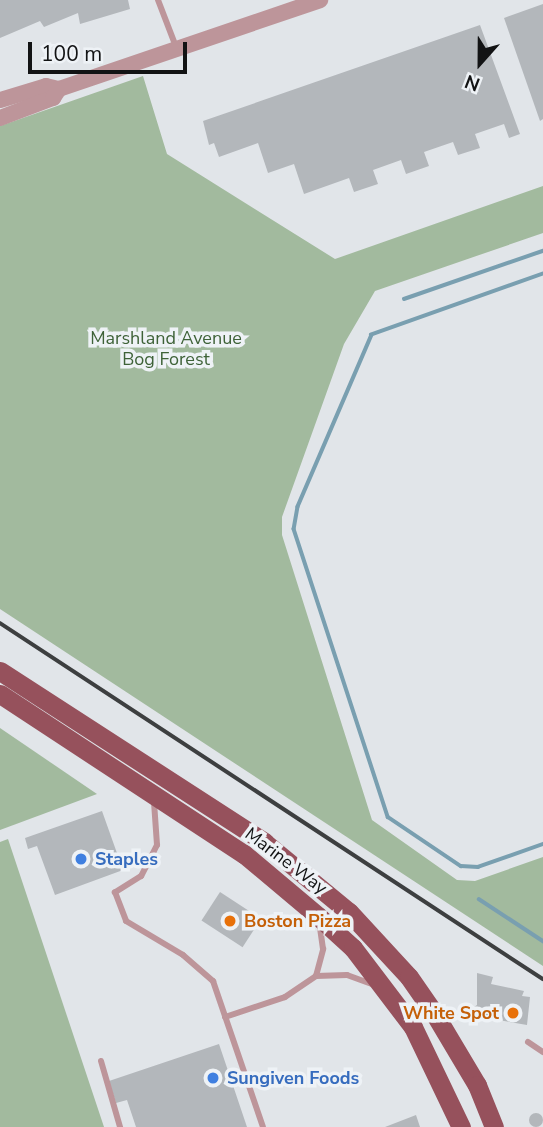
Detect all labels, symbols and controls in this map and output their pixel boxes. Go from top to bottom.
scale bar [32,28,191,72]
north arrow [445,28,515,98]
text: 100 m [41,40,102,68]
text: N [461,68,484,97]
park label: Marshland Avenue Bog Forest [90,328,242,370]
street label: Marine Way [241,823,331,899]
place label: Staples [95,848,158,870]
marker: Staples [73,851,89,867]
place label: Boston Pizza [244,910,351,932]
marker: Boston Pizza [222,913,238,929]
place label: White Spot [403,1002,499,1024]
marker: White Spot [505,1005,521,1021]
place label: Sungiven Foods [227,1067,359,1089]
marker: Sungiven Foods [205,1070,221,1086]

